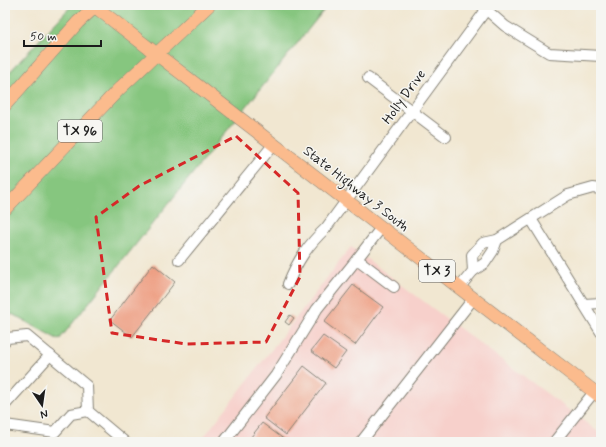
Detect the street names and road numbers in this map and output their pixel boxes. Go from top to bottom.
street label: Holly Drive [378,66,430,128]
road number: TX 96 [58,120,102,142]
street label: State Highway 3 South [298,142,413,238]
road number: TX 3 [419,260,455,282]

